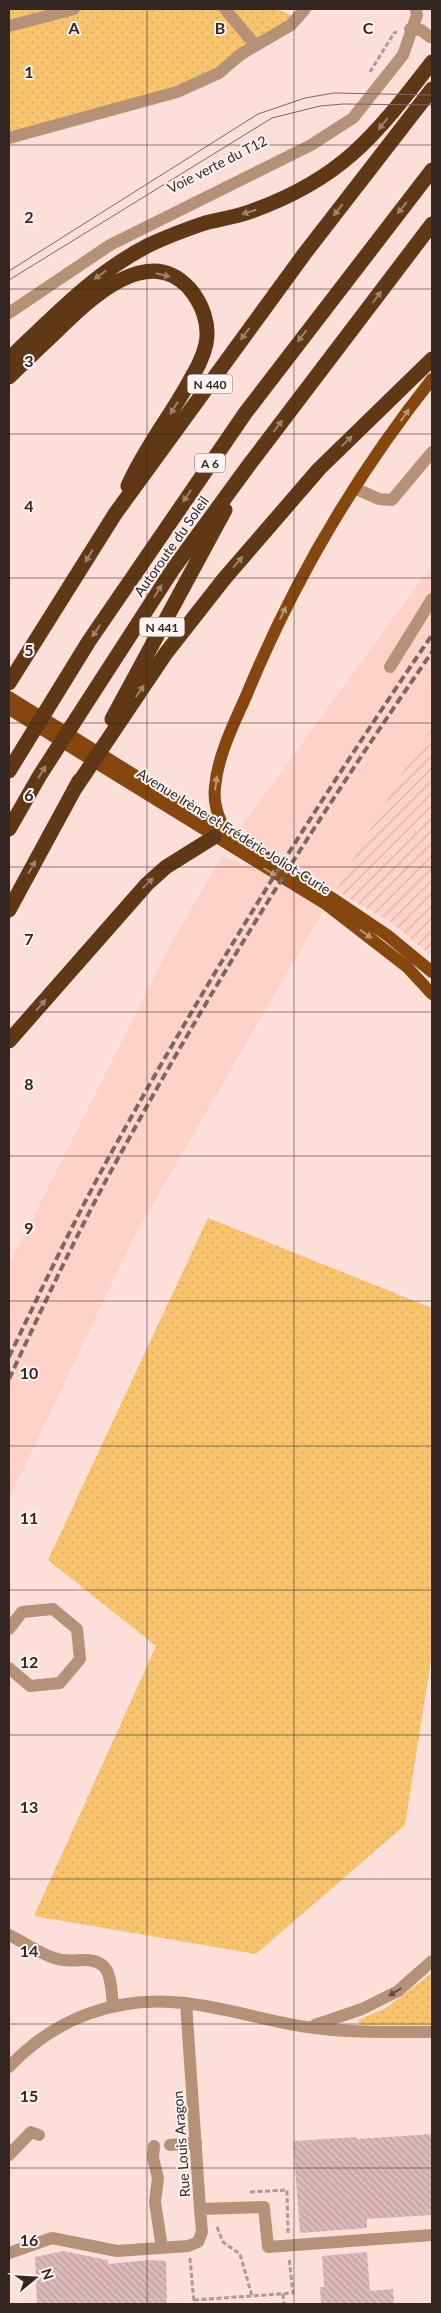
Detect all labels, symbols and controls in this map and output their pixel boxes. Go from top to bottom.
text: A [67,18,80,37]
text: B [215,18,225,37]
text: C [363,18,374,37]
text: 1 [24,62,34,81]
one-way arrow [377,117,388,130]
street label: Voie verte du T12 [165,132,269,196]
one-way arrow [396,201,407,214]
one-way arrow [333,203,343,217]
text: 2 [24,207,34,226]
one-way arrow [241,208,256,216]
one-way arrow [94,270,107,280]
one-way arrow [156,271,171,279]
one-way arrow [371,291,382,304]
one-way arrow [240,327,250,341]
one-way arrow [297,329,308,342]
text: 3 [24,351,34,370]
road number: N 440 [188,374,232,394]
one-way arrow [169,402,179,415]
one-way arrow [400,408,410,422]
one-way arrow [273,420,284,433]
one-way arrow [341,435,353,447]
road number: A 6 [195,453,225,472]
one-way arrow [182,490,191,503]
street label: Autoroute du Soleil [130,493,212,599]
text: 4 [24,496,34,515]
one-way arrow [84,549,93,562]
one-way arrow [233,555,244,568]
one-way arrow [154,584,163,597]
one-way arrow [280,606,288,620]
road number: N 441 [140,618,184,636]
one-way arrow [91,624,101,638]
text: 5 [24,640,34,659]
one-way arrow [136,685,145,698]
street label: Avenue Irène et Frédéric Joliot-Curie [134,764,334,898]
one-way arrow [38,765,47,778]
one-way arrow [212,775,220,791]
text: 6 [24,785,34,804]
one-way arrow [28,860,36,874]
one-way arrow [264,867,277,876]
one-way arrow [142,877,154,889]
text: 7 [24,929,34,948]
one-way arrow [359,929,373,939]
one-way arrow [35,999,47,1011]
text: 8 [24,1074,34,1093]
text: 9 [24,1218,34,1237]
text: 10 [20,1363,38,1382]
text: 11 [20,1508,38,1527]
text: 12 [20,1652,38,1671]
text: 13 [20,1797,38,1816]
text: 14 [20,1941,38,1960]
one-way arrow [388,1987,402,1996]
text: 15 [20,2086,38,2105]
street label: Rue Louis Aragon [169,2090,193,2198]
text: 16 [20,2230,38,2249]
north arrow [10,2253,60,2303]
text: N [38,2266,58,2282]

